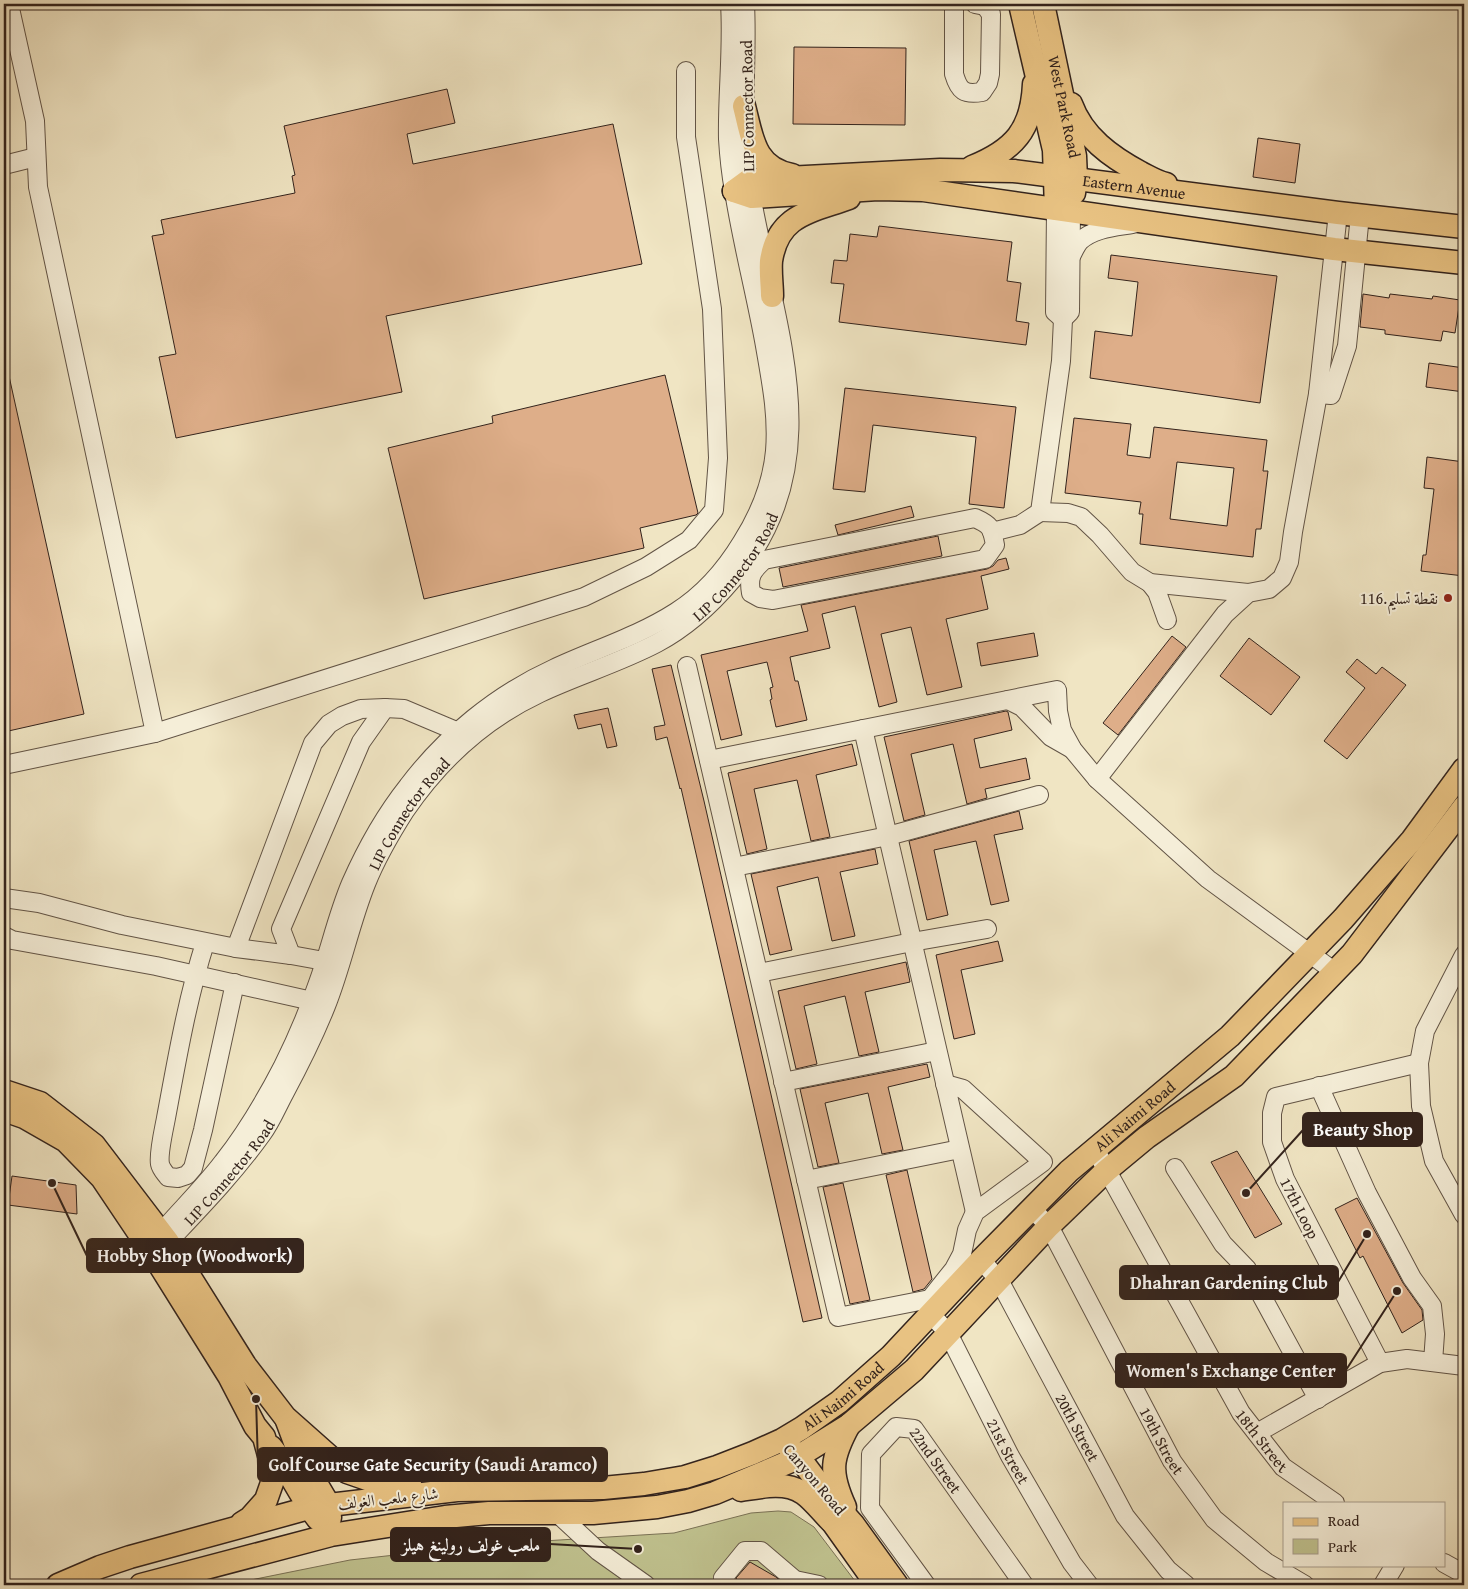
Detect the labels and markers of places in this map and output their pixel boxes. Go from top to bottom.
place label: نقطة تسليم.116 [1360,586,1438,615]
marker: نقطة تسليم.116 [1442,592,1454,604]
callout: Beauty Shop [1303,1113,1422,1146]
callout: Hobby Shop (Woodwork) [87,1239,303,1272]
callout: Dhahran Gardening Club [1120,1266,1338,1299]
callout: Women's Exchange Center [1116,1354,1346,1387]
callout: Golf Course Gate Security (Saudi Aramco) [258,1448,607,1481]
callout: ملعب غولف رولينغ هيلز [391,1528,550,1561]

